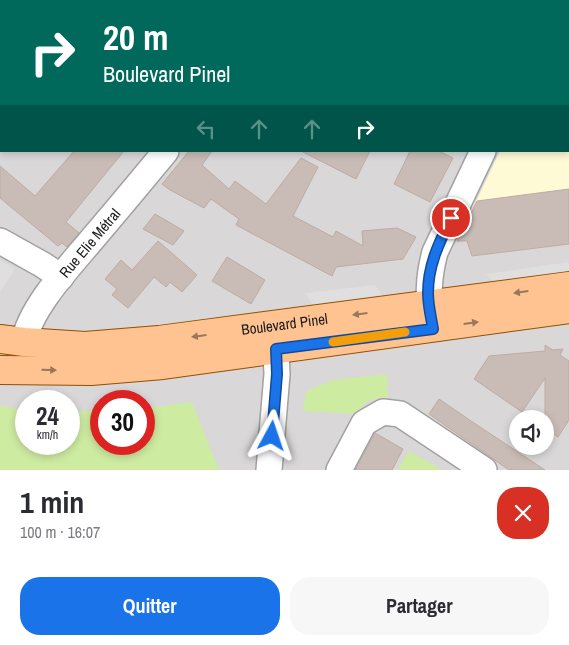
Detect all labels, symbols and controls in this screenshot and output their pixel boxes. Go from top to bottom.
text: 20 m [103,14,168,61]
icon: right [20,20,85,85]
text: Boulevard Pinel [103,59,230,89]
icon: left [192,115,220,143]
icon: ahead [245,115,273,143]
icon: ahead [298,115,326,143]
icon: right [351,115,379,143]
pin [430,197,472,239]
street label: Rue Elie Métral [54,204,125,282]
icon: arrive [437,204,465,232]
one-way arrow [512,289,528,297]
street label: Boulevard Pinel [240,307,329,340]
one-way arrow [351,310,367,318]
one-way arrow [463,319,479,327]
one-way arrow [190,332,206,340]
one-way arrow [41,366,57,374]
speed limit sign: 30 [90,390,155,455]
text: 24 [36,399,59,433]
position arrow [245,409,297,461]
map controls [509,410,554,455]
button: sound [509,410,554,455]
text: km/h [37,427,58,443]
text: 1 min [20,482,84,522]
button: close [497,487,549,539]
text: 100 m · 16:07 [20,521,100,543]
button: Quitter [20,577,280,635]
button: Partager [290,577,549,635]

